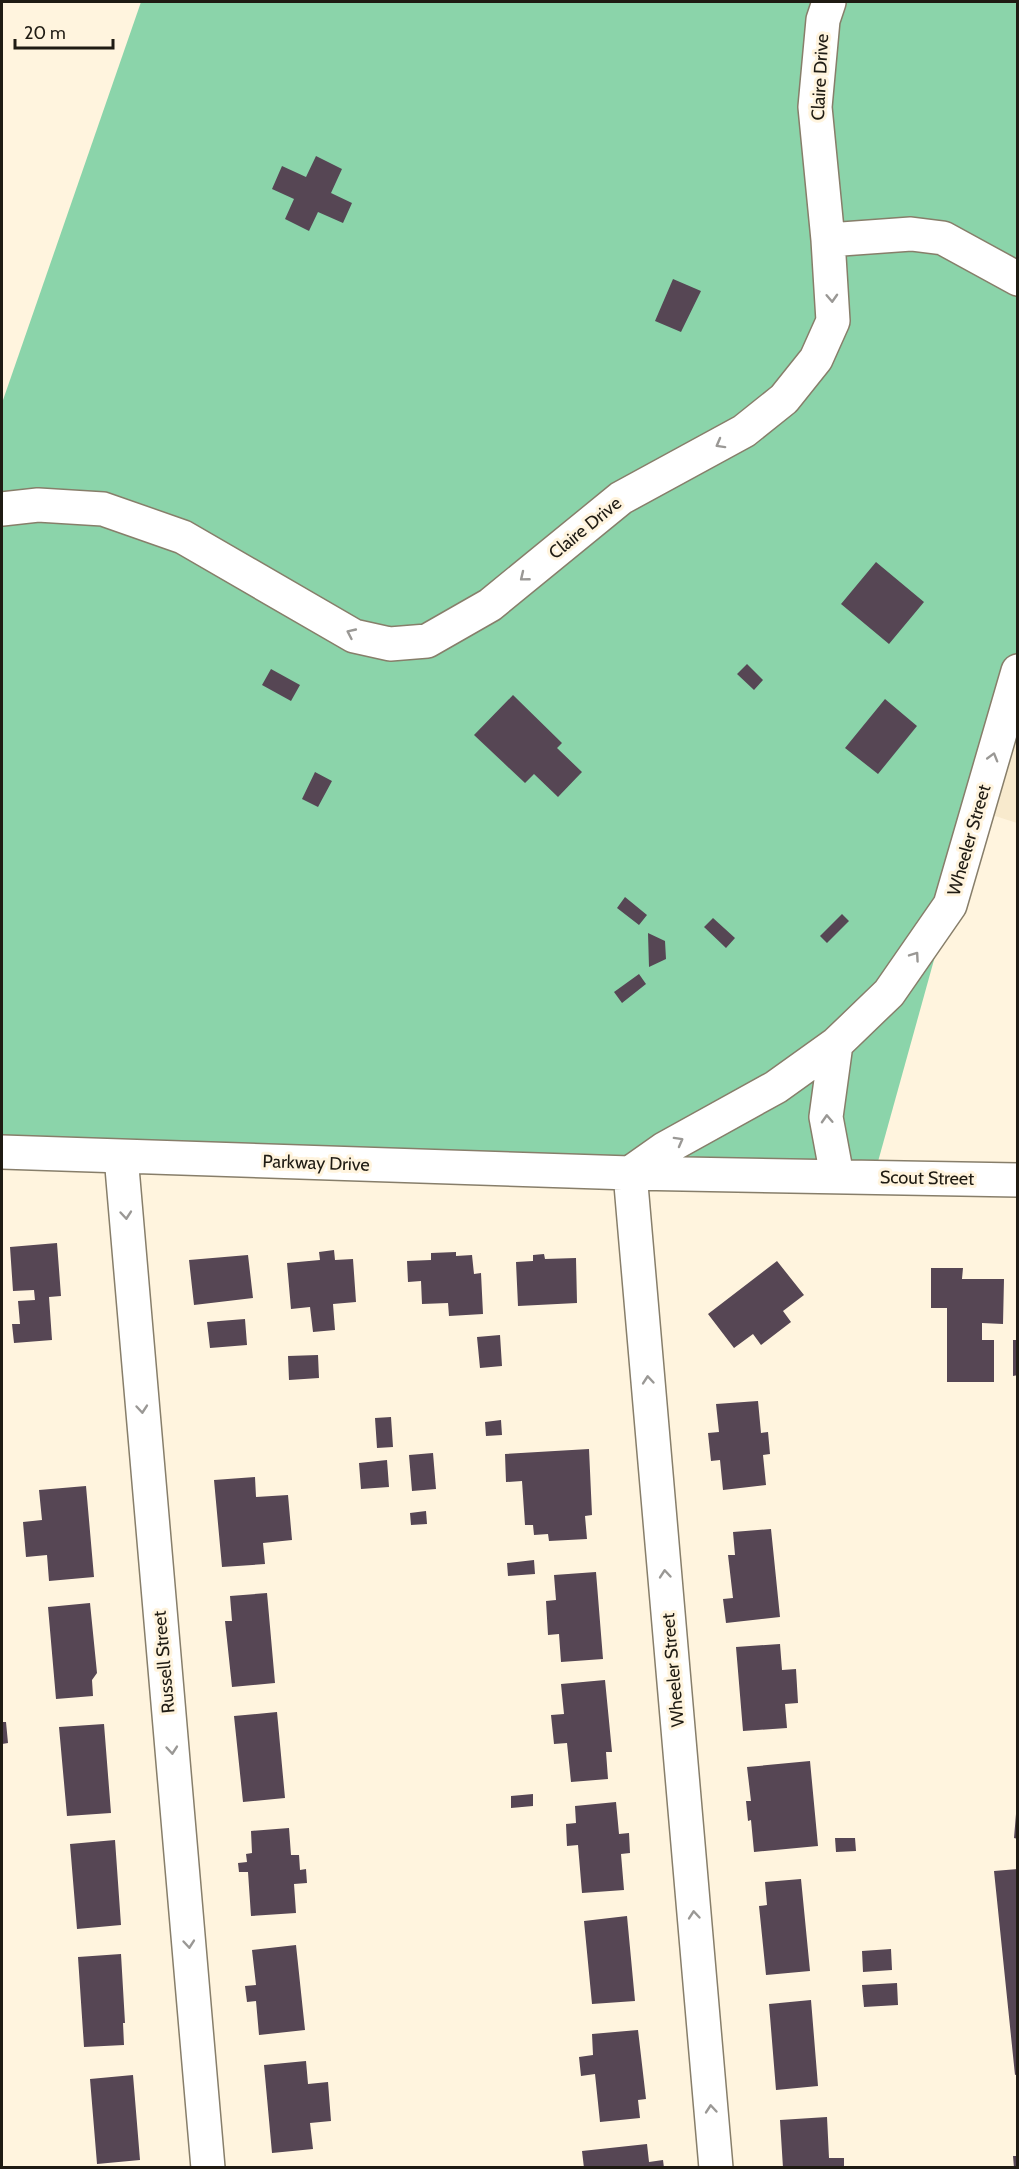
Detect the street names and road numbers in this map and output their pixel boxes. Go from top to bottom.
street label: Claire Drive [807,33,833,121]
street label: Claire Drive [544,492,626,564]
street label: Wheeler Street [943,782,995,898]
street label: Parkway Drive [262,1150,370,1176]
street label: Scout Street [880,1166,974,1190]
street label: Russell Street [149,1610,179,1714]
street label: Wheeler Street [657,1612,689,1728]

